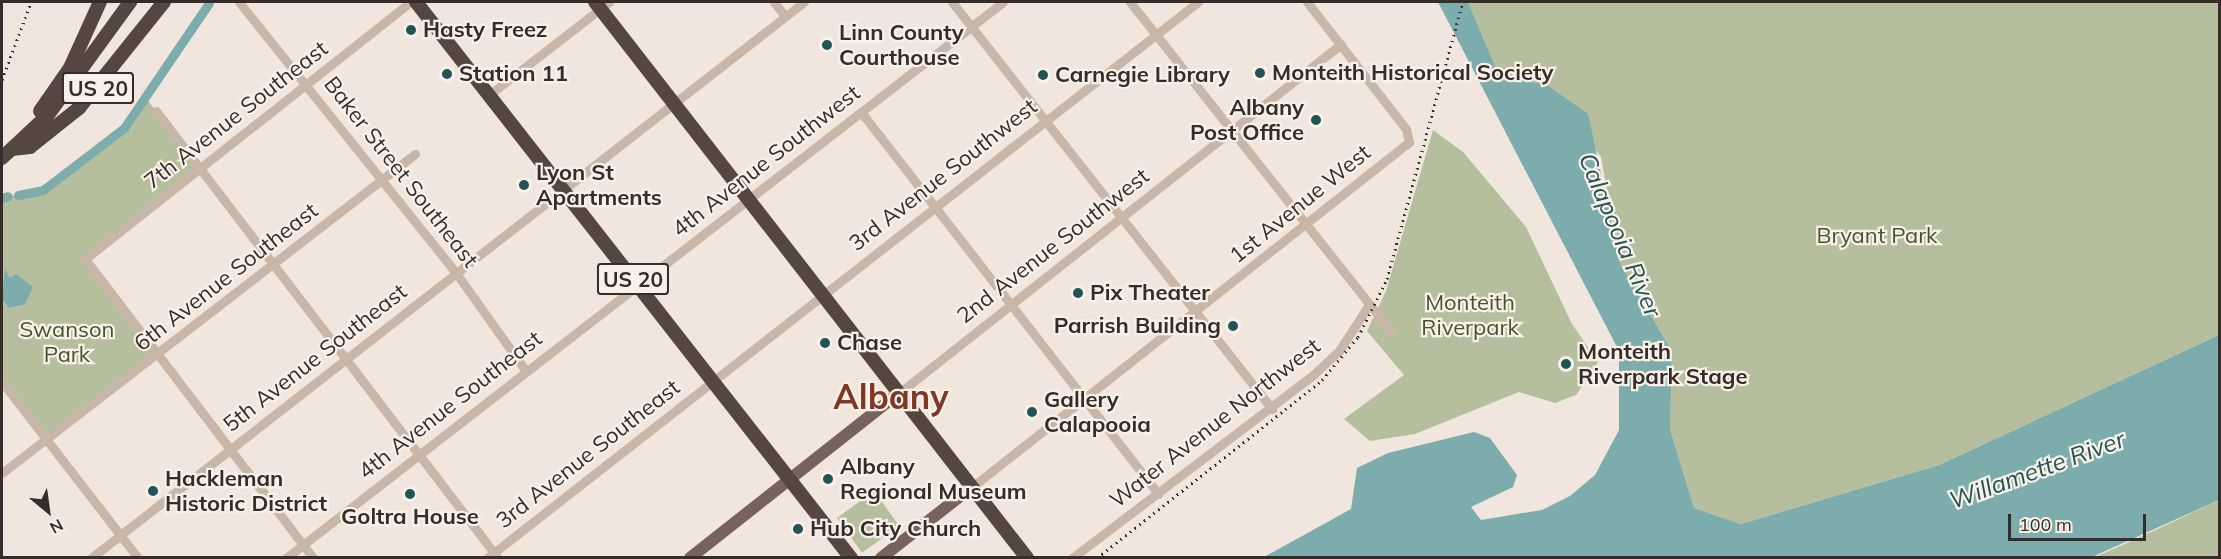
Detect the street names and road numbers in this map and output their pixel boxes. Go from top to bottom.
street label: 7th Avenue Southeast [139,35,333,195]
road number: US 20 [60,70,136,106]
street label: Baker Street Southeast [318,71,484,273]
street label: 4th Avenue Southwest [667,80,865,242]
street label: 3rd Avenue Southwest [844,93,1042,257]
street label: 1st Avenue West [1224,139,1376,269]
street label: 2nd Avenue Southwest [952,163,1154,329]
street label: 6th Avenue Southeast [129,197,323,357]
road number: US 20 [596,261,670,297]
street label: 5th Avenue Southeast [218,278,412,438]
street label: 4th Avenue Southeast [353,325,547,485]
street label: Water Avenue Northwest [1105,333,1325,513]
street label: 3rd Avenue Southeast [491,374,685,534]

